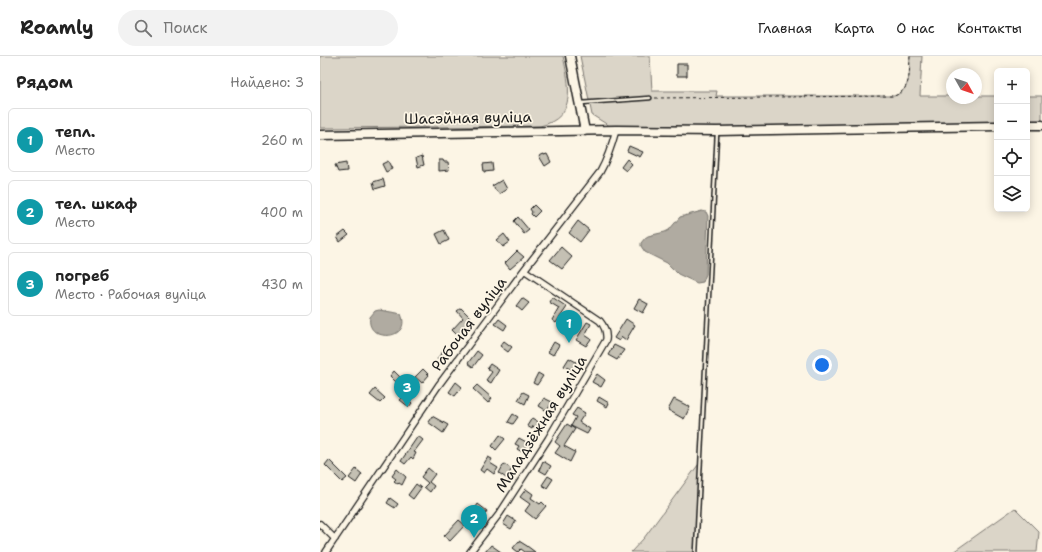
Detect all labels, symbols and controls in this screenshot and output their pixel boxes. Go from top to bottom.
search box [118,10,398,46]
text: Roamly [20,15,94,40]
icon: search [132,17,154,39]
text: Поиск [164,18,207,38]
text: Главная [758,19,812,37]
text: Карта [834,19,874,37]
text: О нас [896,19,935,37]
text: Контакты [957,19,1022,37]
north arrow [946,68,982,104]
map controls [994,68,1030,212]
button: + [994,68,1030,104]
text: Рядом [16,71,73,93]
text: Найдено: 3 [230,74,304,91]
button: − [994,104,1030,140]
street label: Шасэйная вуліца [404,107,533,129]
text: тепл. [55,122,95,142]
text: 1 [27,132,33,149]
text: 260 m [261,132,303,149]
button: locate [994,140,1030,176]
text: Место [55,142,95,159]
button: layers [994,176,1030,212]
text: тел. шкаф [55,194,137,214]
text: 2 [25,204,35,221]
text: 400 m [260,204,303,221]
text: Место [55,214,95,231]
text: погреб [55,266,109,286]
street label: Рабочая вуліца [427,272,512,375]
text: 3 [25,276,35,293]
text: 430 m [261,276,303,293]
text: Место · Рабочая вуліца [55,286,206,303]
pin: 1 [556,310,582,343]
street label: Маладзёжная вуліца [491,351,592,496]
your location [812,355,832,375]
pin: 3 [394,374,420,407]
pin: 2 [461,505,487,538]

